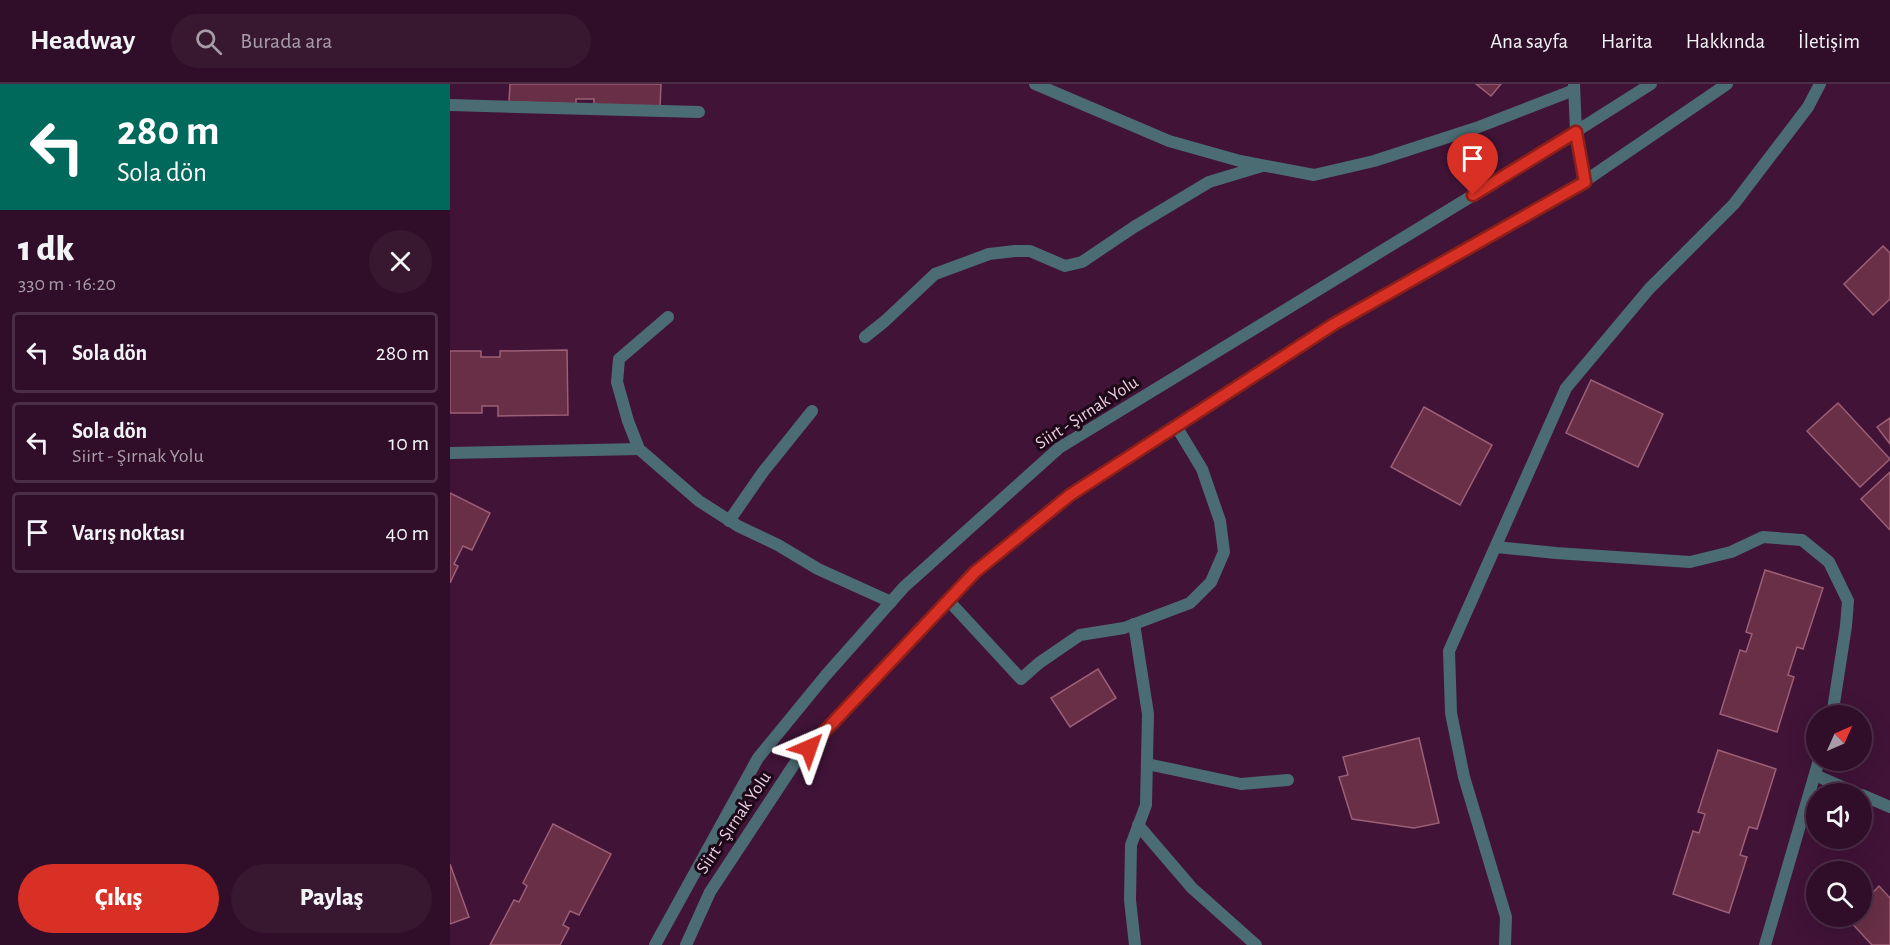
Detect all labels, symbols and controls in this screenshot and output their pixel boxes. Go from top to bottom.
search box [171,14,591,68]
icon: search [192,25,225,58]
text: Headway [30,27,135,55]
text: Burada ara [240,30,332,52]
text: Ana sayfa [1490,31,1568,52]
text: Harita [1601,31,1653,52]
text: Hakkında [1686,31,1765,52]
text: İletişim [1798,31,1860,52]
icon: left [18,108,96,186]
text: 280 m [117,110,220,152]
pin [1447,133,1498,195]
icon: arrive [1456,142,1489,175]
text: Sola dön [117,159,207,186]
button: close [369,230,432,293]
text: 1 dk [18,231,74,267]
text: 330 m · 16:20 [18,274,116,294]
icon: left [21,336,54,369]
text: Sola dön [72,342,147,364]
text: 280 m [376,342,429,364]
street label: Siirt - Şırnak Yolu [1032,373,1142,453]
text: Sola dön [72,420,147,442]
icon: left [21,426,54,459]
text: 10 m [389,432,429,454]
text: Siirt - Şırnak Yolu [72,446,204,466]
icon: arrive [21,516,54,549]
text: Varış noktası [72,522,185,544]
text: 40 m [386,522,429,544]
north arrow [1806,705,1872,771]
map controls [1806,705,1872,927]
position arrow [777,716,841,780]
street label: Siirt - Şırnak Yolu [693,769,775,877]
button: sound [1806,783,1872,849]
button: search [1806,861,1872,927]
button: Çıkış [18,864,219,933]
button: Paylaş [231,864,432,933]

